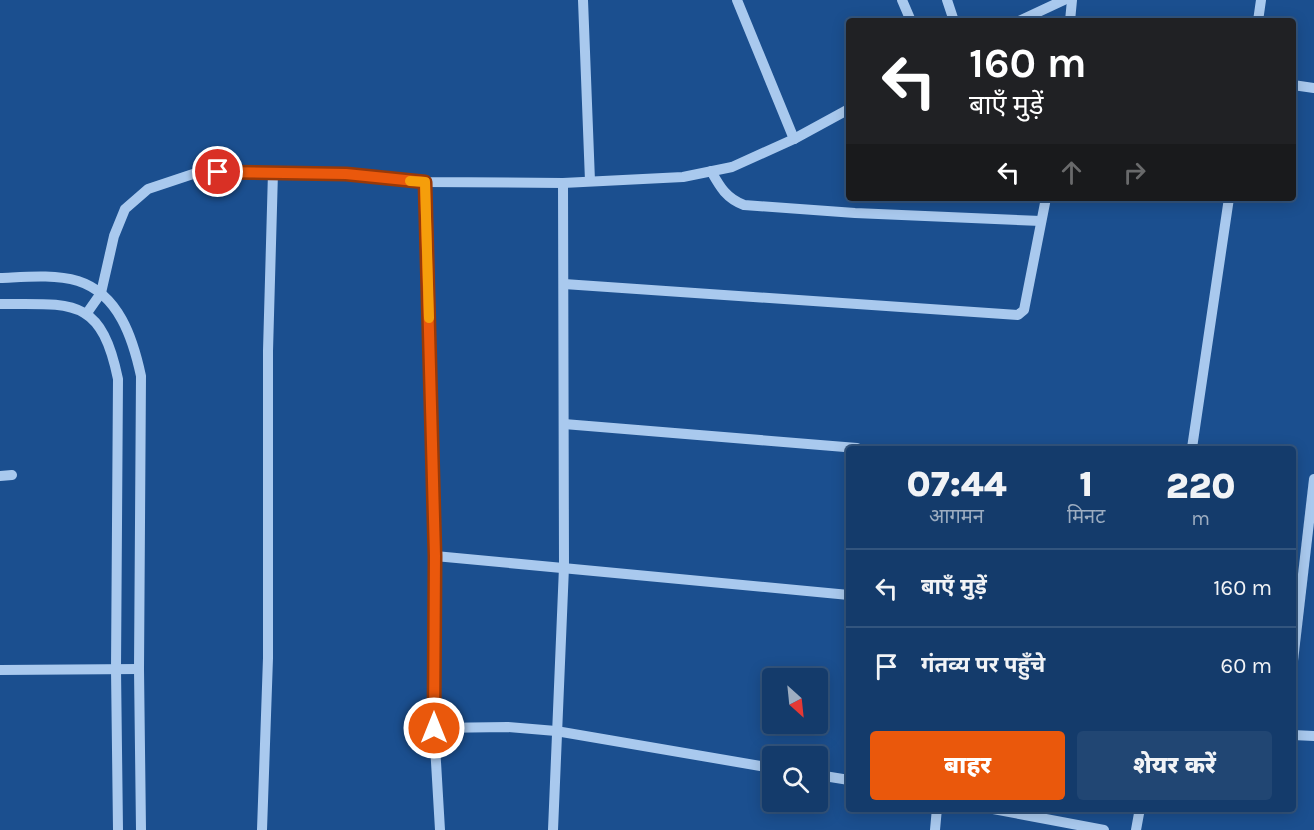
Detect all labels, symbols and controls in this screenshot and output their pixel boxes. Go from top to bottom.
text: 160 m [969,38,1087,88]
icon: left [870,42,948,120]
text: बाएँ मुड़ें [969,89,1043,121]
pin [192,146,243,197]
icon: arrive [201,155,234,188]
icon: left [992,156,1025,189]
icon: ahead [1055,156,1088,189]
icon: right [1118,156,1151,189]
text: 07:44 [906,463,1006,505]
text: 1 [1079,463,1093,505]
text: 220 [1166,465,1236,507]
text: आगमन [929,505,984,528]
text: मिनट [1067,505,1105,528]
text: m [1191,507,1210,530]
icon: left [870,572,903,605]
text: बाएँ मुड़ें [921,574,987,600]
text: 160 m [1213,575,1272,601]
icon: arrive [870,650,903,683]
text: गंतव्य पर पहुँचे [921,652,1045,678]
text: 60 m [1221,653,1272,679]
north arrow [762,668,828,734]
map controls [762,668,828,812]
position arrow [402,696,466,760]
button: बाहर [870,731,1065,800]
button: शेयर करें [1077,731,1272,800]
button: search [762,746,828,812]

